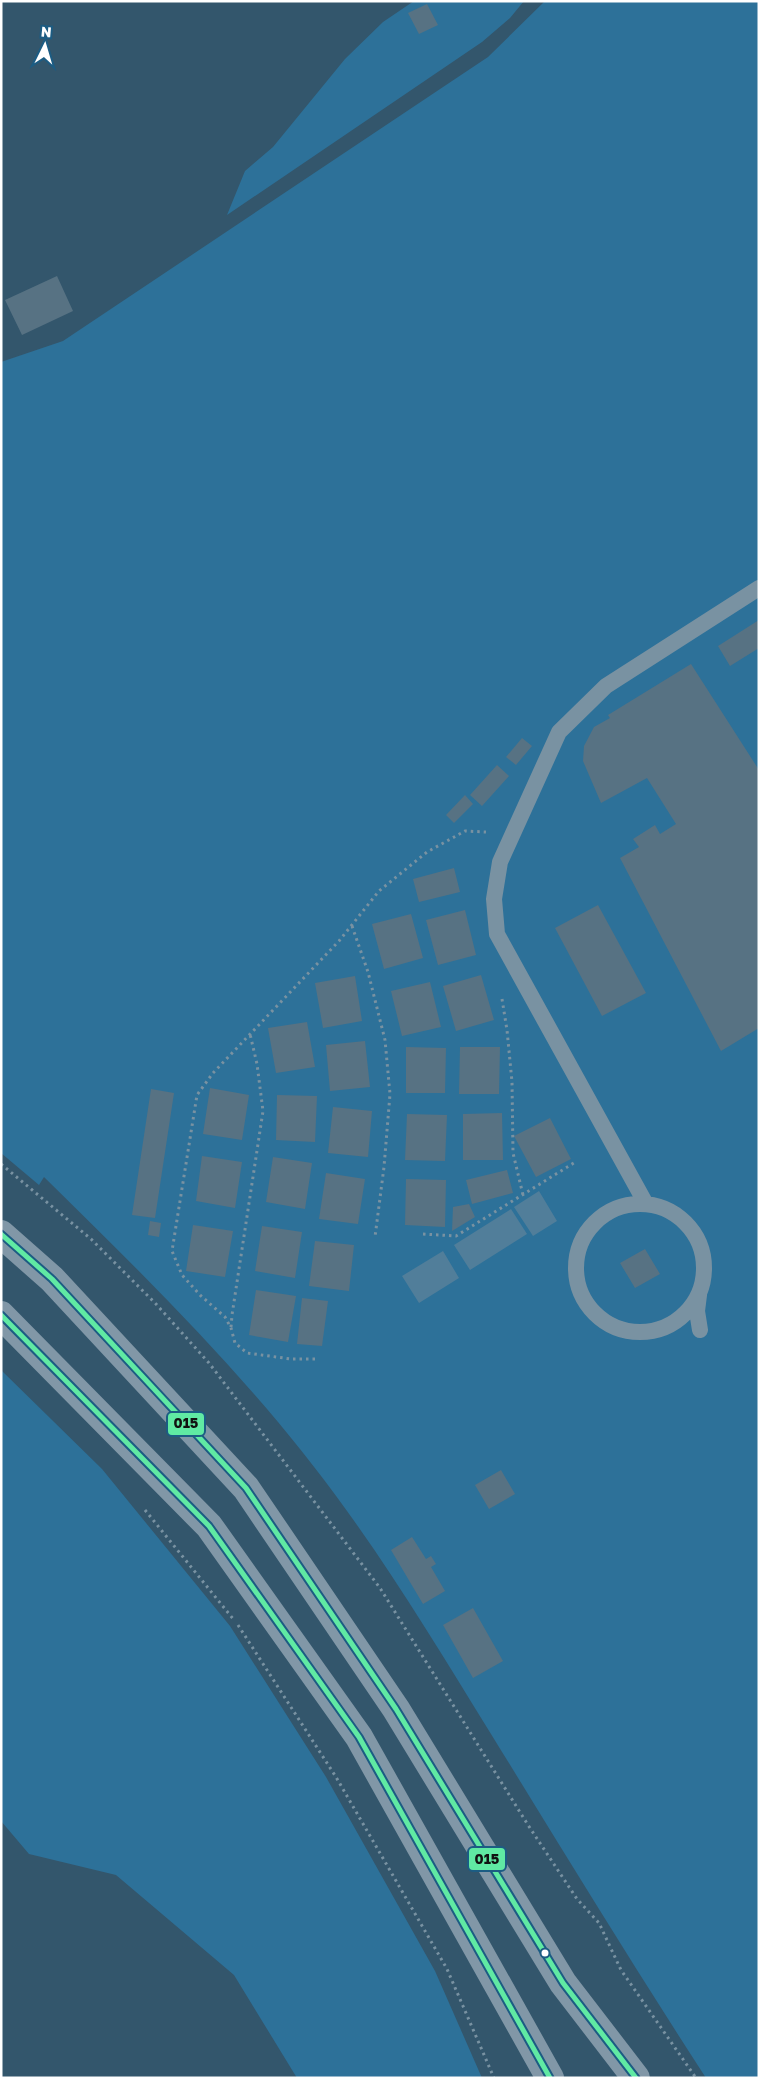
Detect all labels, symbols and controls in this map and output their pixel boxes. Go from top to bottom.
north arrow [20,20,70,70]
text: N [40,23,52,40]
line badge: 015 [167,1412,205,1436]
text: 015 [174,1414,199,1431]
line badge: 015 [468,1847,506,1871]
text: 015 [475,1850,500,1867]
unlabelled marker [540,1948,550,1958]

